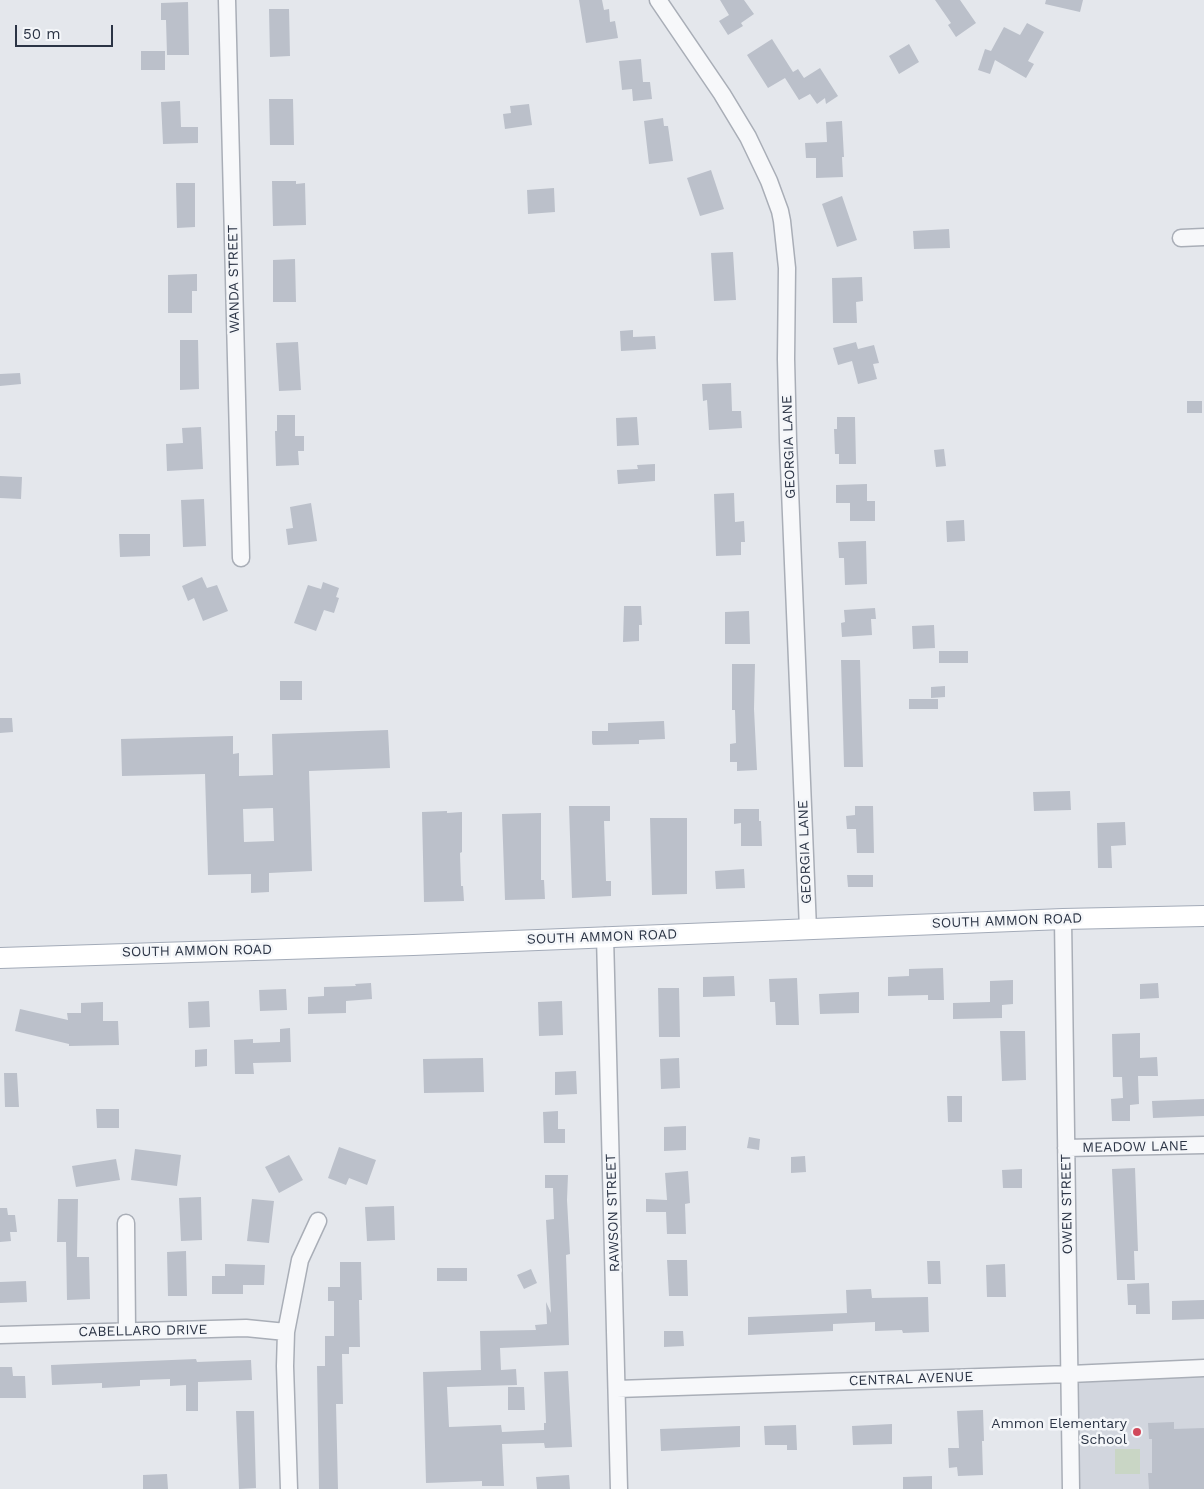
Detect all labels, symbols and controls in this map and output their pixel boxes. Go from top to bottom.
scale bar [18,15,115,47]
text: 50 m [23,25,60,43]
street label: WANDA STREET [225,224,243,334]
street label: GEORGIA LANE [779,395,799,499]
street label: GEORGIA LANE [795,800,815,904]
street label: SOUTH AMMON ROAD [932,910,1082,932]
street label: SOUTH AMMON ROAD [527,926,677,948]
street label: SOUTH AMMON ROAD [122,941,272,961]
street label: MEADOW LANE [1082,1138,1188,1156]
street label: RAWSON STREET [603,1154,623,1272]
street label: OWEN STREET [1058,1154,1076,1254]
street label: CABELLARO DRIVE [78,1321,208,1341]
street label: CENTRAL AVENUE [849,1368,973,1390]
place label: Ammon Elementary School [991,1416,1127,1448]
marker: Ammon Elementary School [1131,1426,1143,1438]

